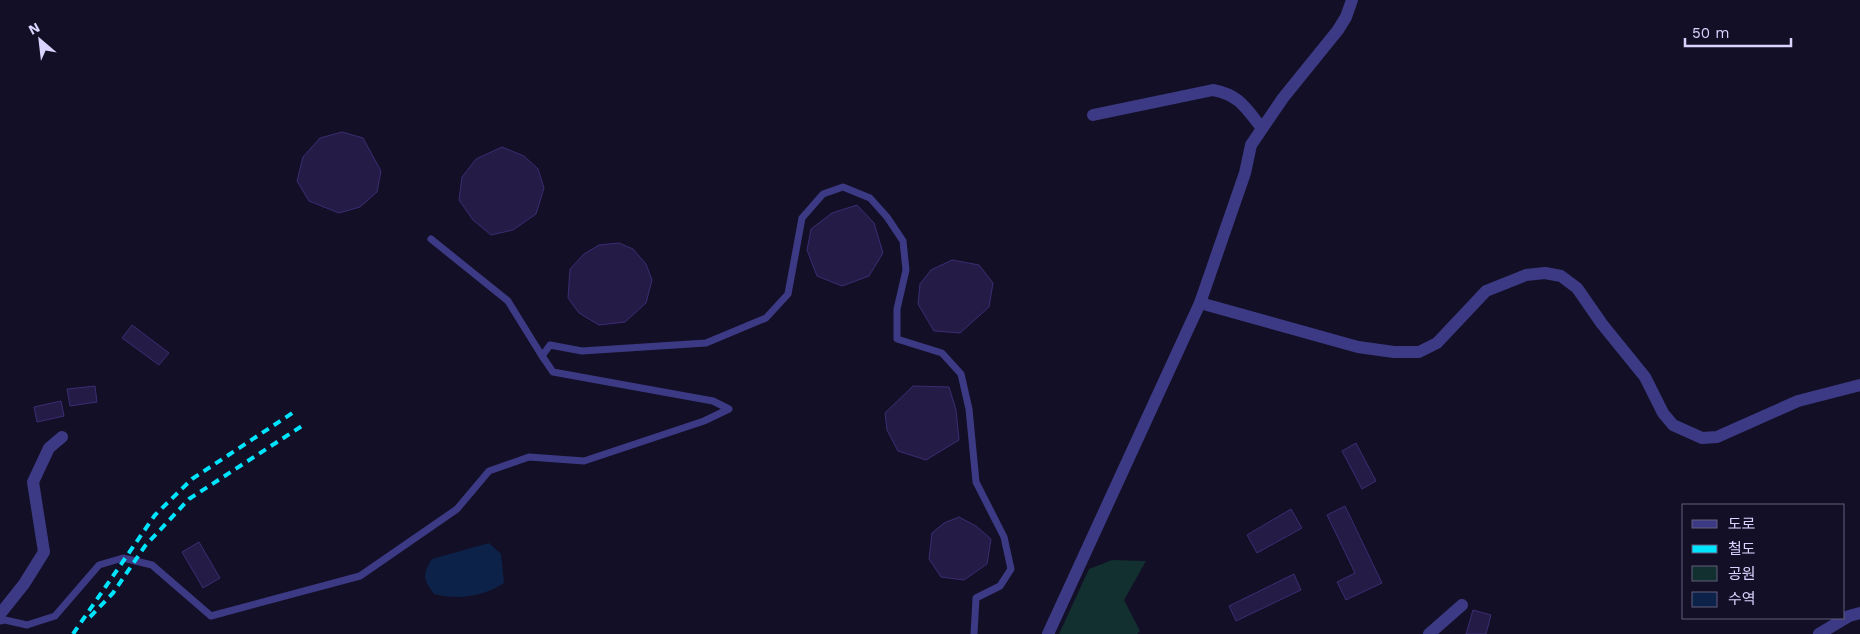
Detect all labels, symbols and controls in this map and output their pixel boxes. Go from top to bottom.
north arrow [15,15,65,65]
scale bar [1685,15,1791,47]
text: N [26,19,42,38]
text: 50 m [1692,24,1729,42]
legend [1682,504,1845,619]
text: 도로 [1728,515,1756,533]
text: 철도 [1728,540,1756,558]
text: 공원 [1728,565,1756,583]
text: 수역 [1728,590,1756,608]

